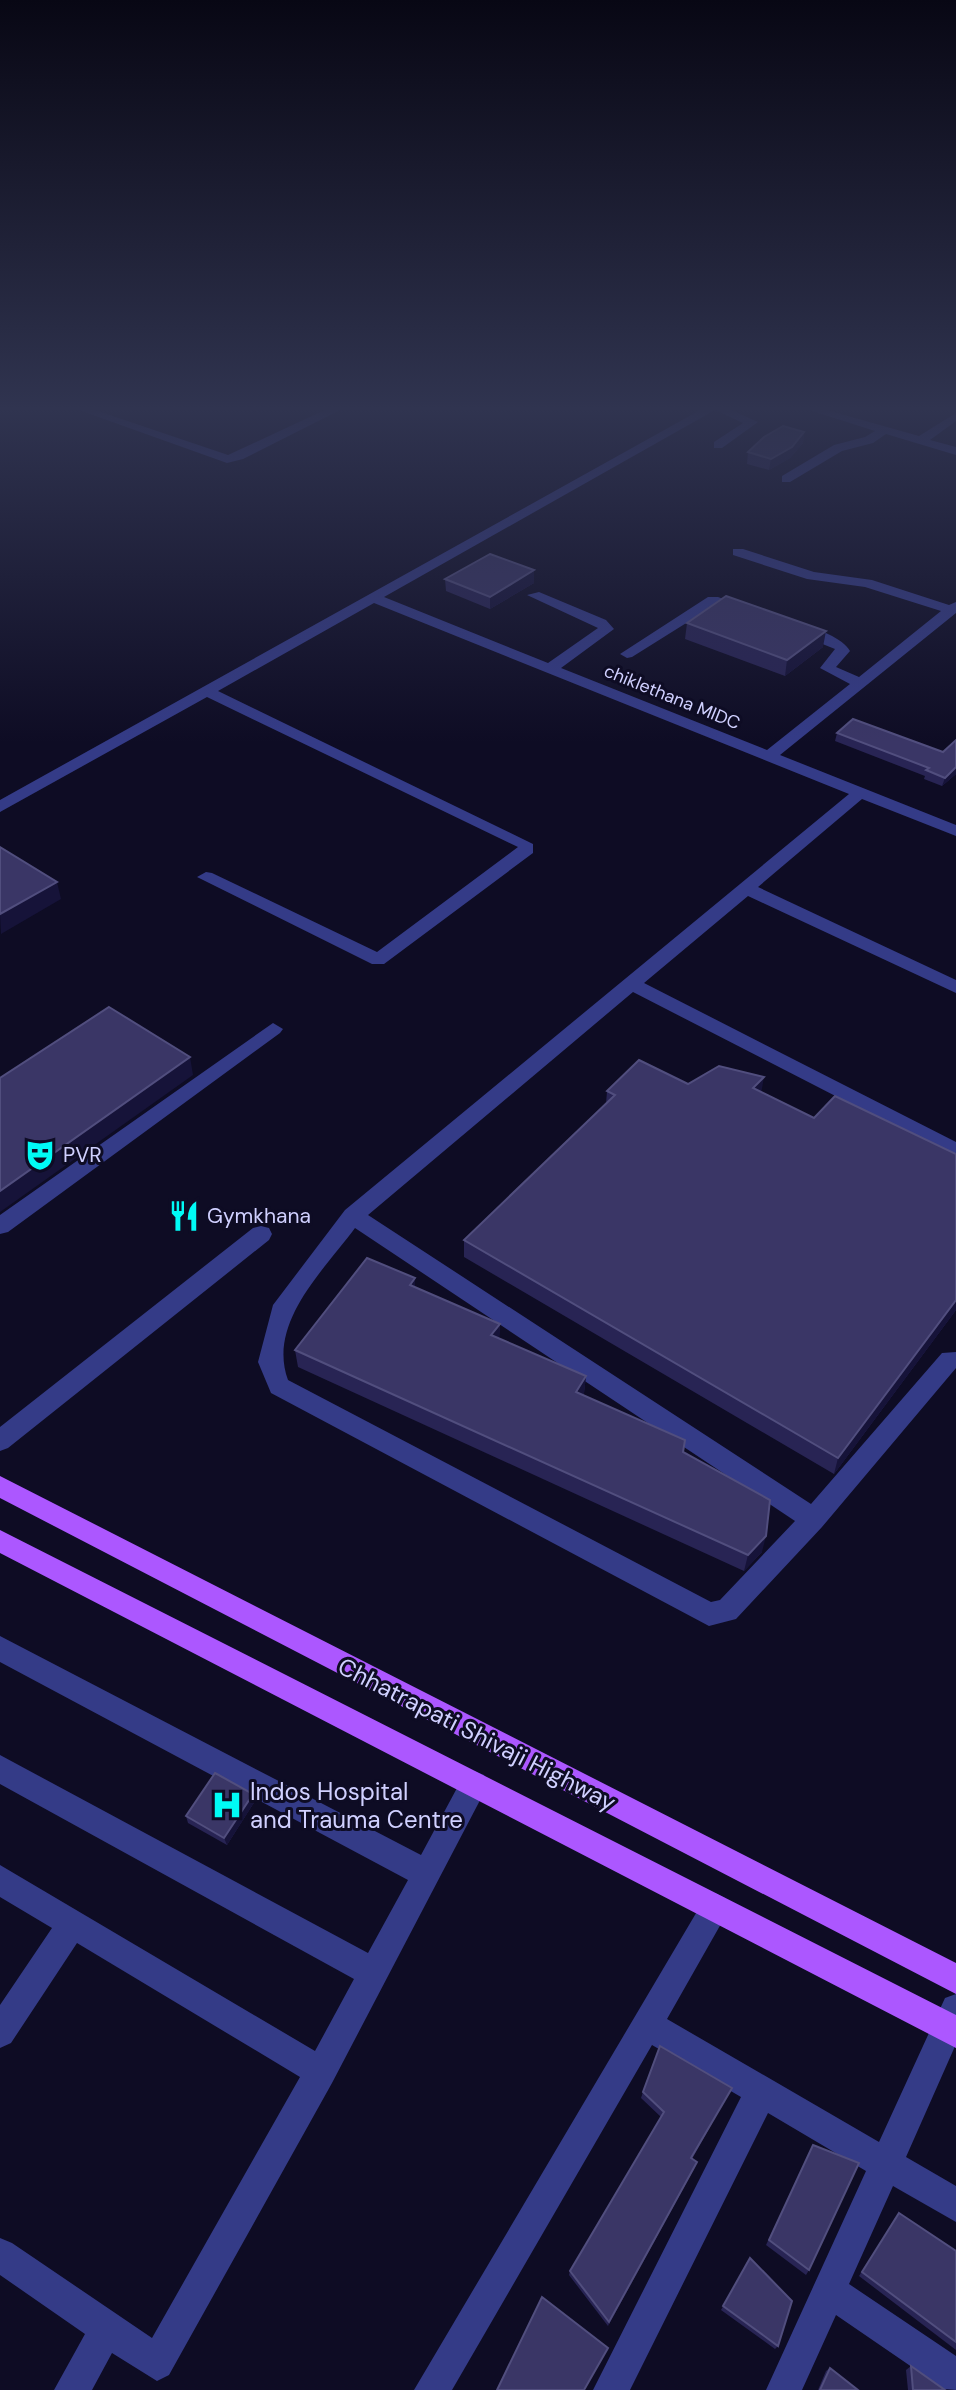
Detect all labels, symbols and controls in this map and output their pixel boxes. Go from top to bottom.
street label: chiklethana MIDC [600,659,744,735]
theatre icon: PVR [23,1138,57,1172]
place label: PVR [63,1141,102,1169]
restaurant icon: Gymkhana [167,1199,201,1233]
place label: Gymkhana [207,1202,311,1230]
street label: Chhatrapati Shivaji Highway [333,1650,621,1818]
place label: Indos Hospital and Trauma Centre [250,1776,463,1835]
hospital icon: Indos Hospital and Trauma Centre [210,1788,244,1822]

